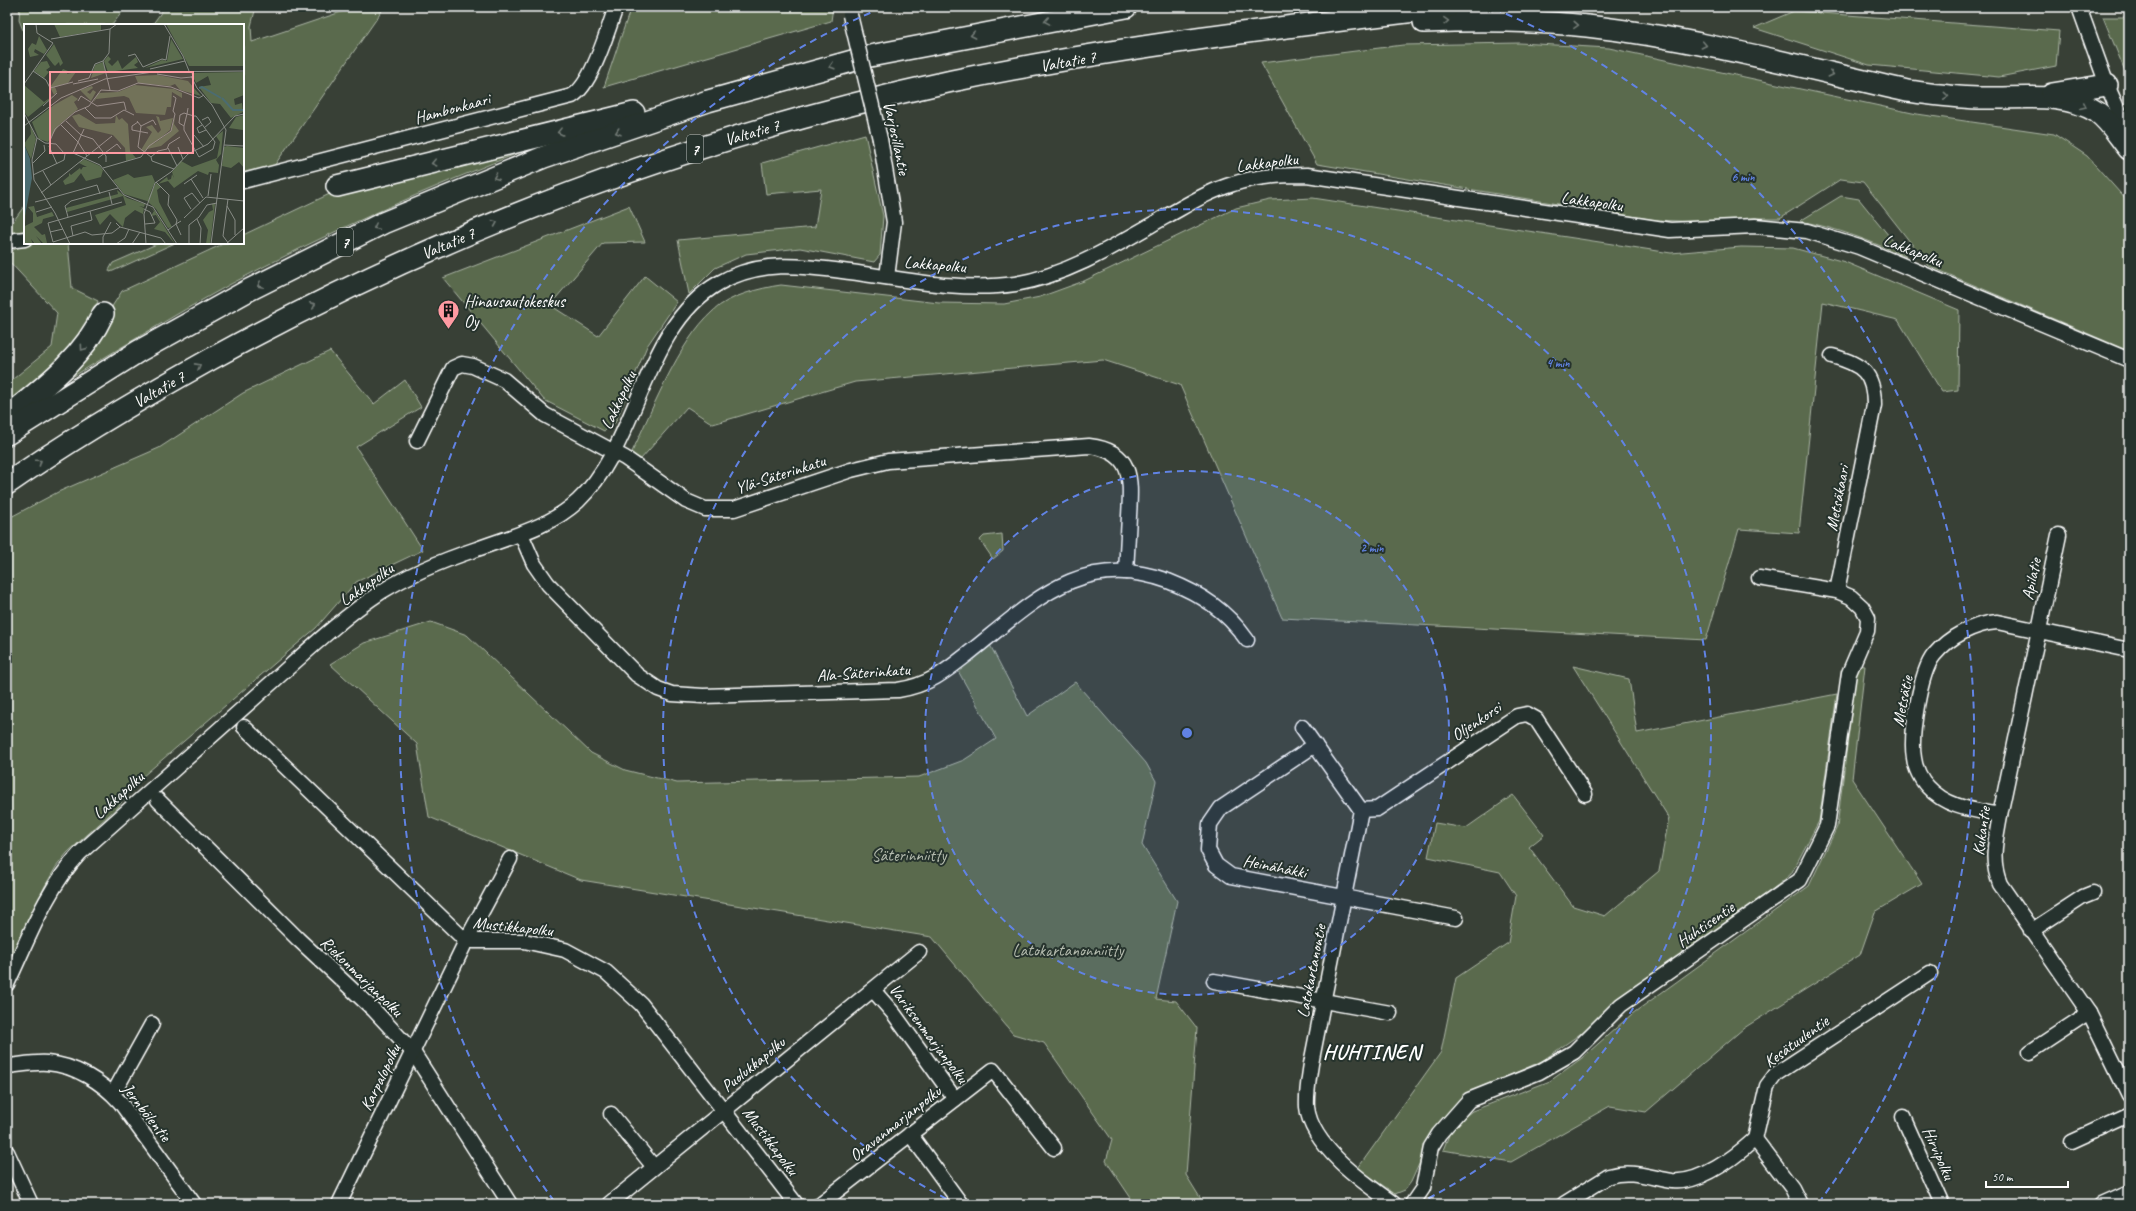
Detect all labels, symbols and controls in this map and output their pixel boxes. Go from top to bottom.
one-way arrow [1044,17,1050,25]
one-way arrow [1443,17,1449,26]
one-way arrow [1573,21,1579,29]
inset map [24,24,244,244]
one-way arrow [970,31,976,39]
one-way arrow [1701,41,1708,49]
street label: Valtatie 7 [1039,46,1099,77]
one-way arrow [829,61,836,70]
one-way arrow [1828,69,1834,77]
street label: Hambonkaari [412,88,494,129]
one-way arrow [1943,91,1949,100]
street label: Varjosillantie [878,99,915,178]
one-way arrow [2079,101,2087,109]
street label: Valtatie 7 [722,114,783,150]
one-way arrow [557,127,563,135]
one-way arrow [614,127,621,135]
road number: 7 [687,135,703,163]
street label: Lakkapolku [1235,148,1301,177]
one-way arrow [431,159,437,167]
text: 6 min [1731,169,1755,185]
one-way arrow [492,172,499,180]
street label: Lakkapolku [1560,187,1626,216]
one-way arrow [491,220,499,228]
one-way arrow [373,222,380,230]
street label: Valtatie 7 [418,222,479,264]
road number: 7 [337,228,353,256]
street label: Lakkapolku [1880,229,1947,272]
street label: Lakkapolku [903,251,968,278]
one-way arrow [256,280,264,288]
place label: Hinausautokeskus Oy [464,291,567,332]
building icon: Hinausautokeskus Oy [436,298,462,331]
one-way arrow [309,302,316,310]
one-way arrow [81,343,88,350]
text: 4 min [1547,355,1570,371]
one-way arrow [194,363,201,371]
street label: Valtatie 7 [130,366,190,413]
street label: Lakkapolku [596,366,642,433]
street label: Ylä-Säterinkatu [733,450,829,499]
one-way arrow [35,459,42,467]
street label: Metsäkaari [1821,461,1855,533]
text: 2 min [1361,540,1384,556]
street label: Apilatie [2017,555,2046,602]
street label: Lakkapolku [335,557,399,611]
street label: Ala-Säterinkatu [816,659,912,686]
street label: Metsätie [1887,673,1918,728]
street label: Oljenkorsi [1447,696,1508,746]
centre of rings [1180,726,1194,740]
street label: Lakkapolku [88,766,150,824]
street label: Kukantie [1968,804,1996,857]
park label: Säterinniitty [872,845,948,866]
street label: Heinähäkki [1241,850,1310,883]
street label: Huhtisentie [1672,896,1739,952]
street label: Mustikkapolku [472,912,556,941]
street label: Latokartanontie [1292,921,1331,1019]
street label: Riekonmarjanpolku [316,932,408,1022]
park label: Latokartanonniitty [1012,940,1125,961]
street label: Variksenmarjanpolku [884,979,974,1089]
street label: Kesätuulentie [1760,1010,1834,1072]
street label: Puolukkapolku [717,1031,791,1097]
street label: Karpalopolku [355,1039,406,1114]
district label: HUHTINEN [1323,1039,1424,1065]
street label: Jernbölentie [117,1078,177,1147]
street label: Oravanmarjanpolku [845,1080,947,1166]
street label: Mustikkapolku [738,1103,804,1181]
street label: Hirvipolku [1918,1124,1960,1184]
scale bar [1986,1163,2068,1189]
text: 50 m [1992,1169,2014,1185]

